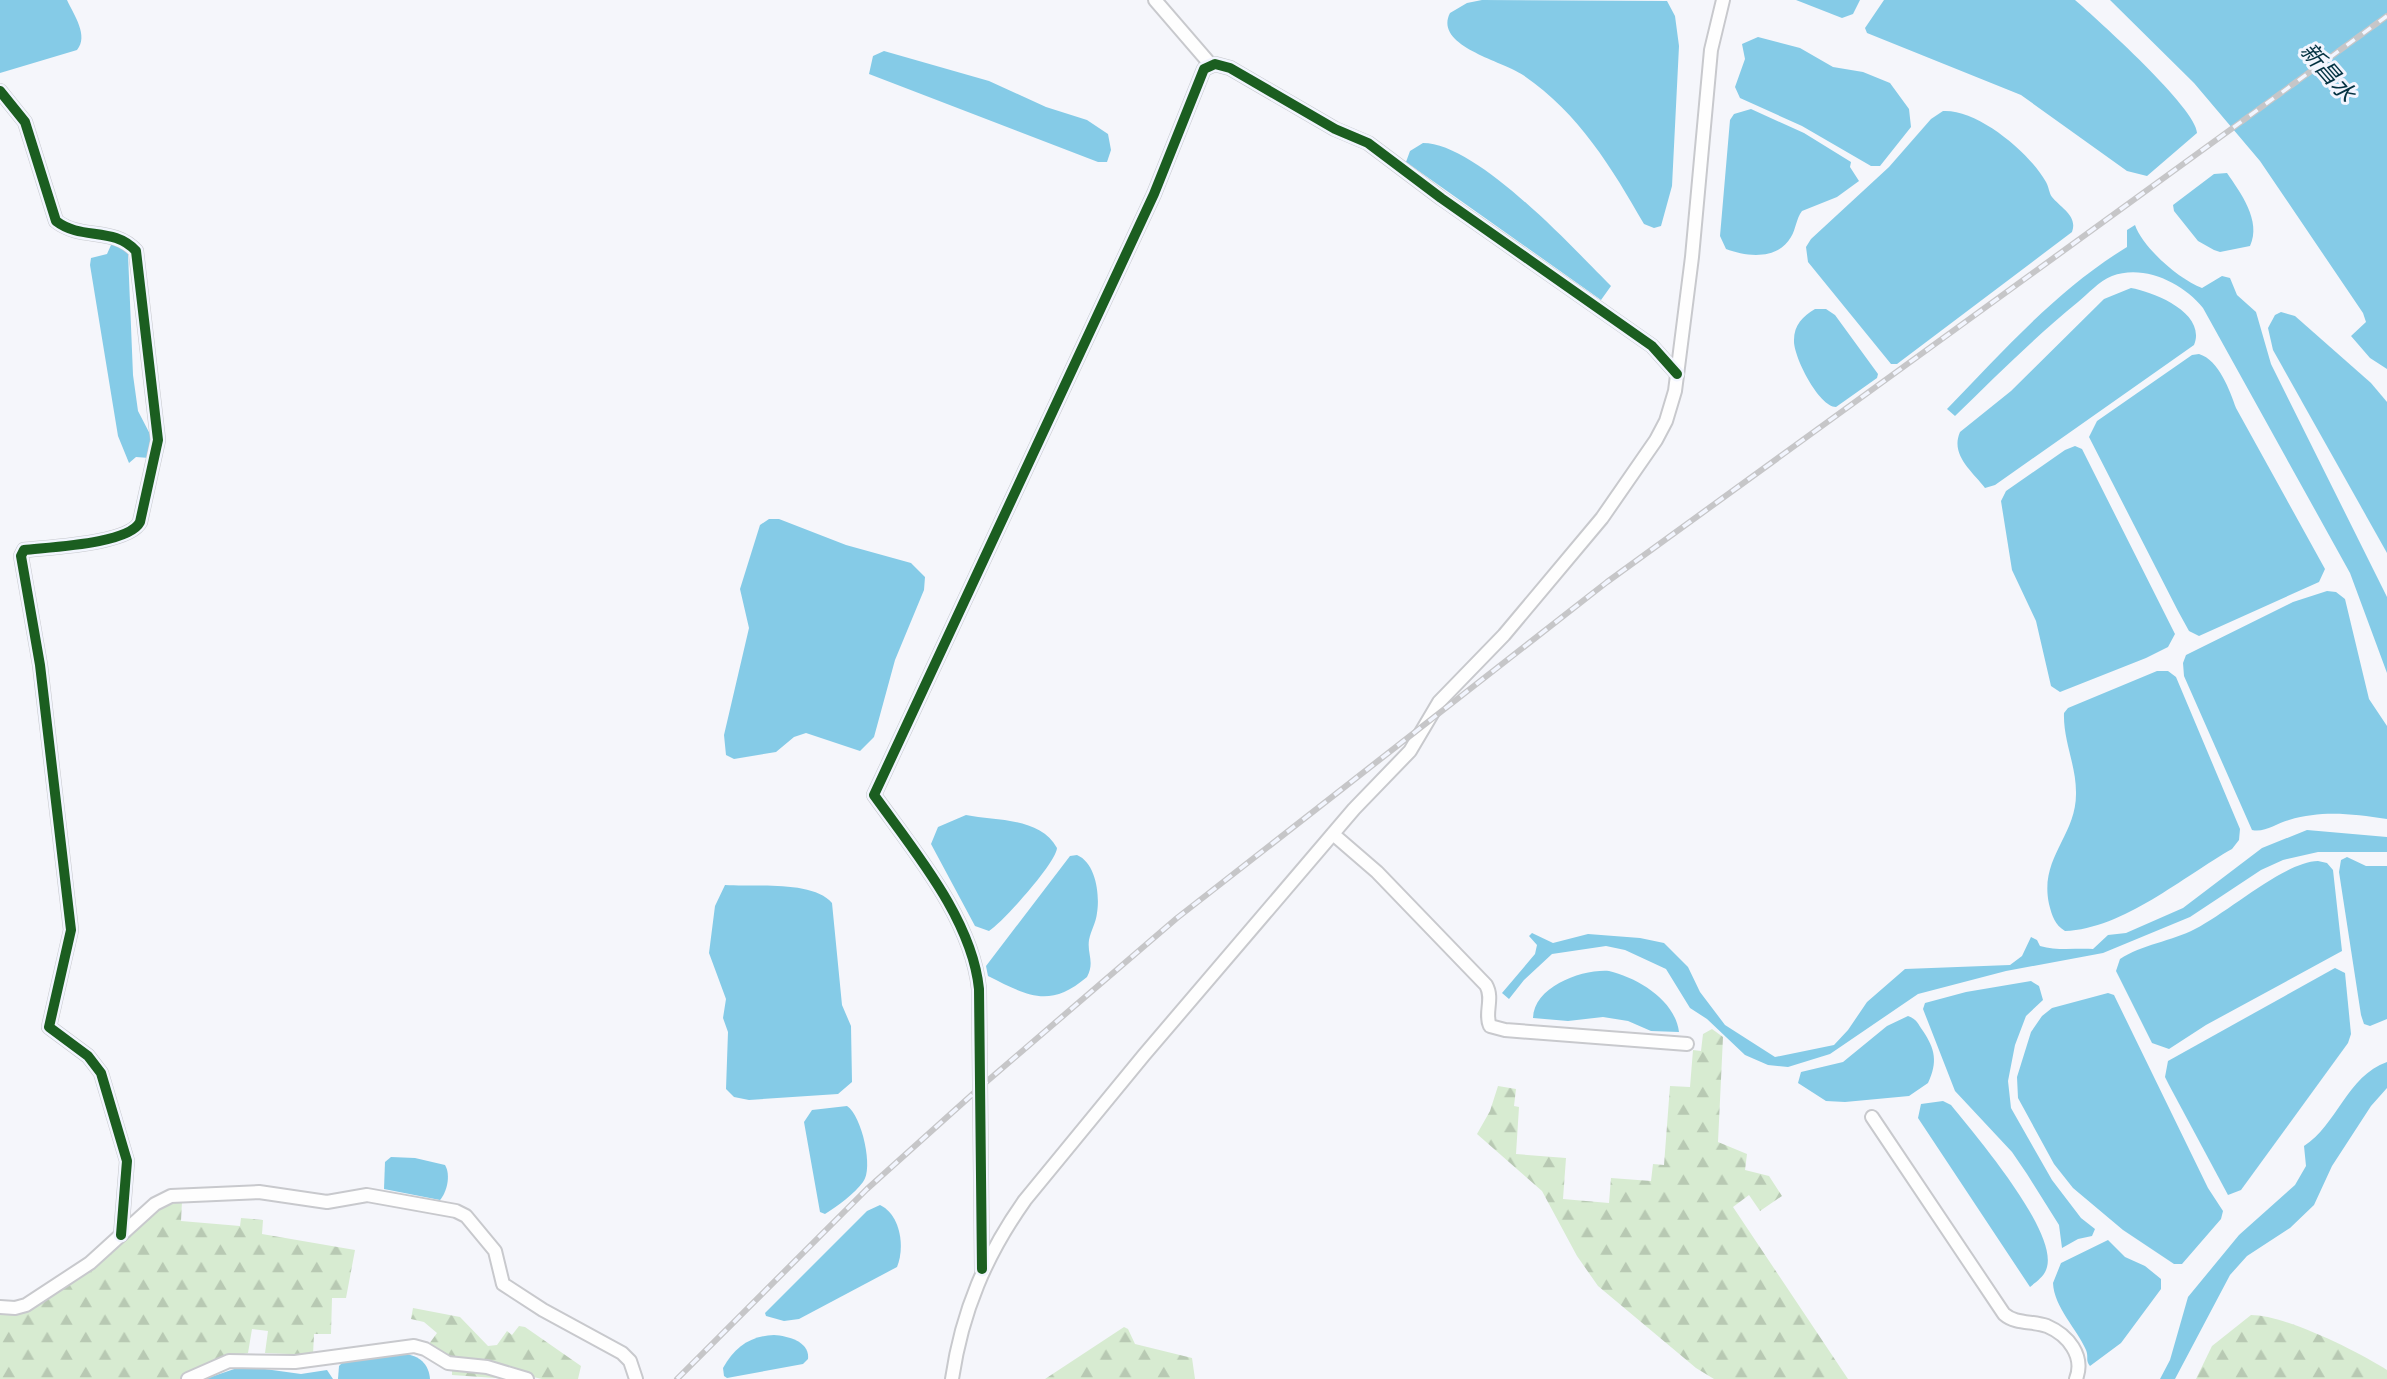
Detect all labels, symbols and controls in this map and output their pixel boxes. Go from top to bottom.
water label: 新昌水 [2295,36,2363,108]

